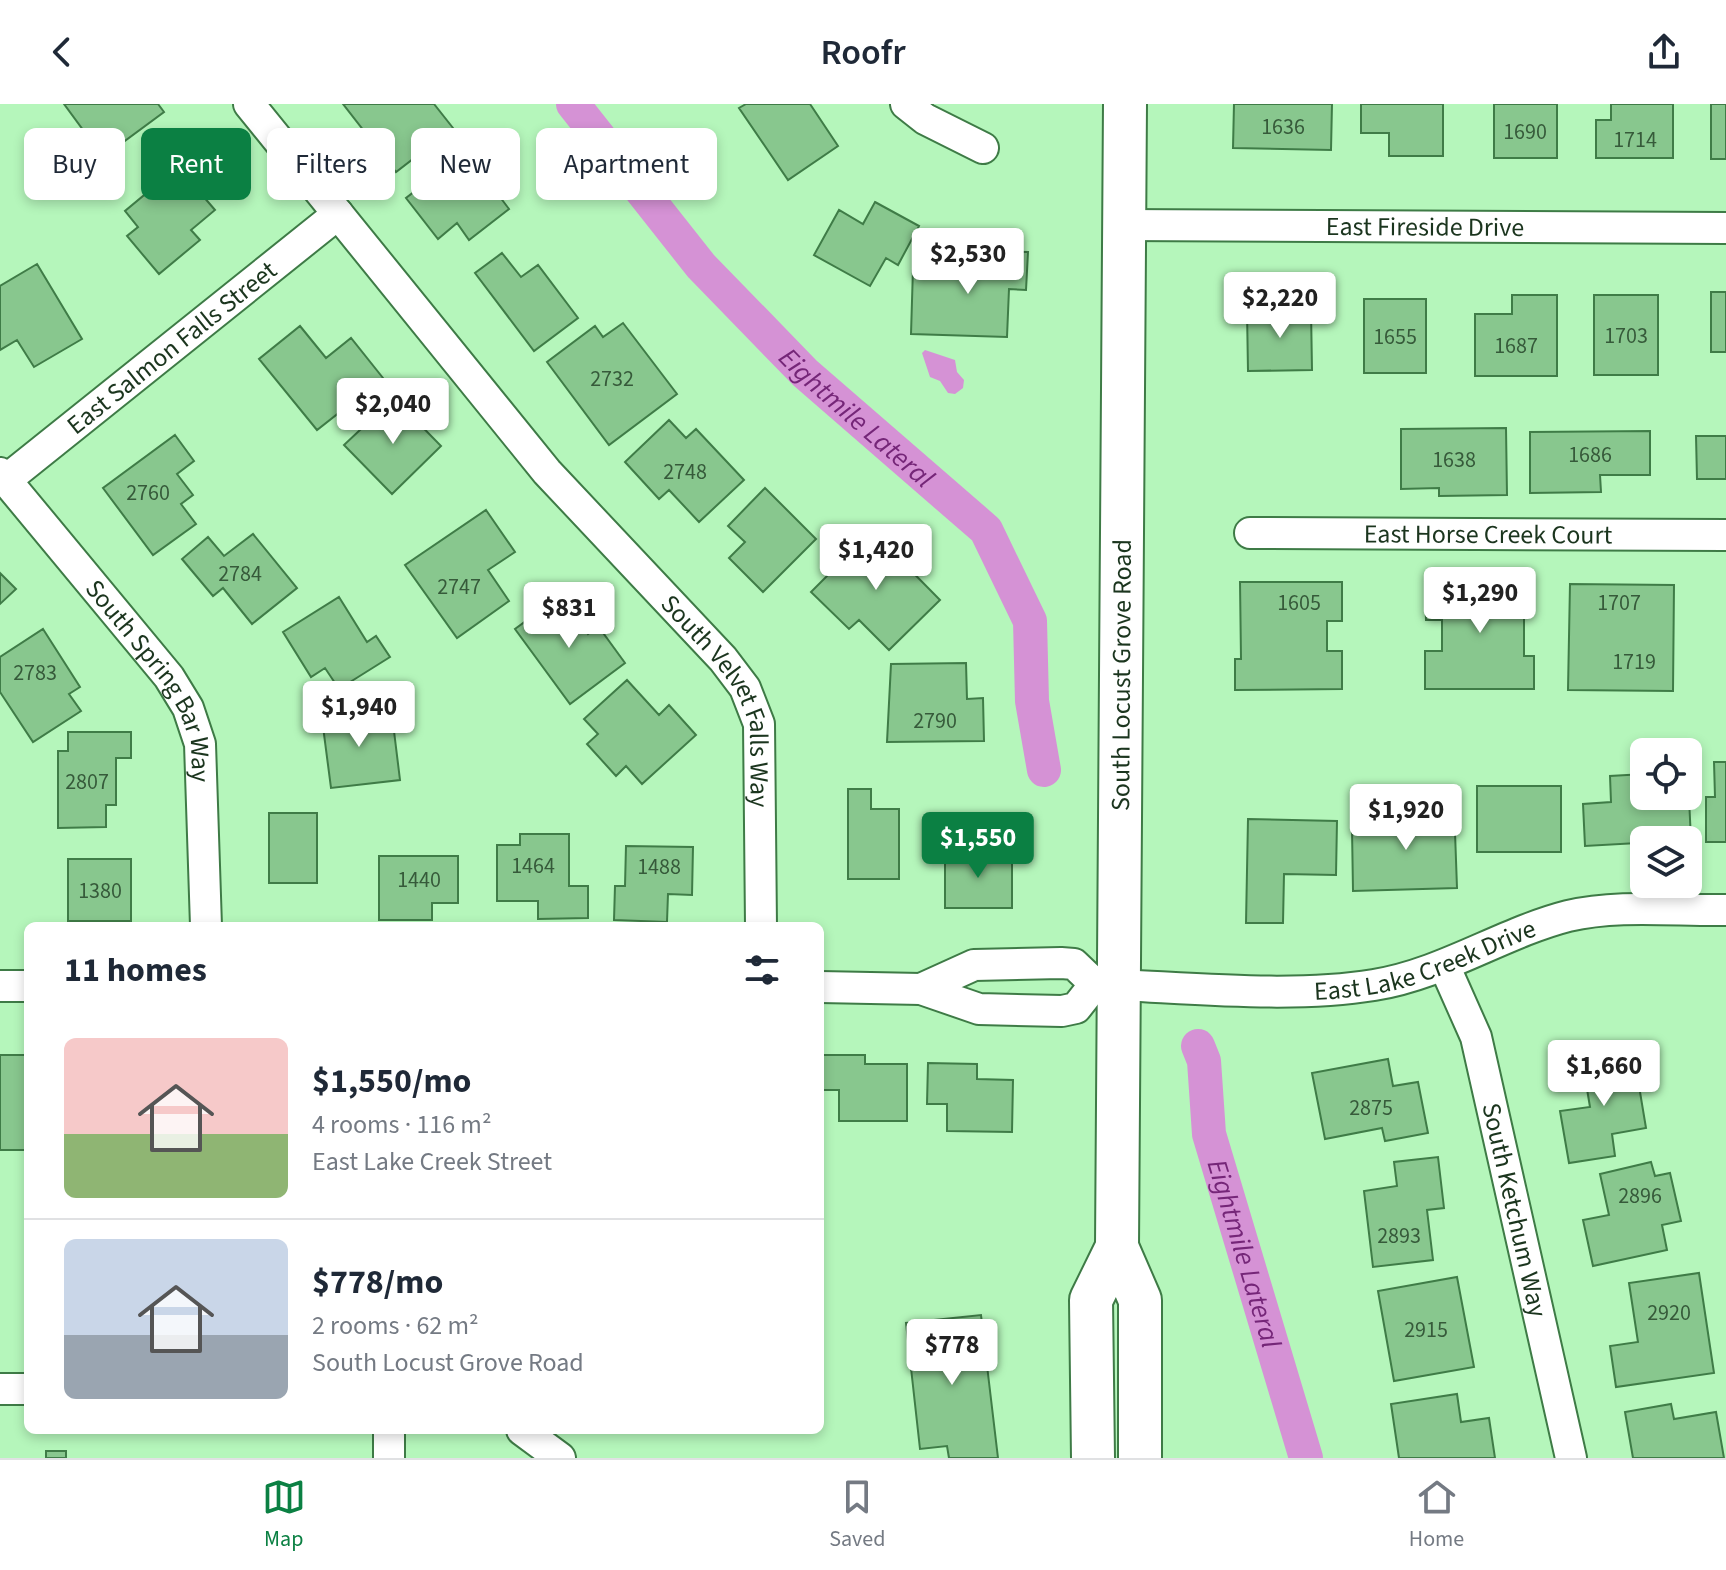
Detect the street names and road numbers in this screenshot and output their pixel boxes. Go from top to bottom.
street label: East Fireside Drive [1326,208,1524,246]
street label: East Salmon Falls Street [59,252,285,443]
street label: East Horse Creek Court [1364,515,1613,554]
street label: South Locust Grove Road [1102,539,1141,811]
street label: South Spring Bar Way [76,571,219,783]
street label: South Velvet Falls Way [652,586,778,807]
street label: East Lake Creek Drive [1313,910,1541,1010]
street label: South Ketchum Way [1472,1099,1557,1321]

